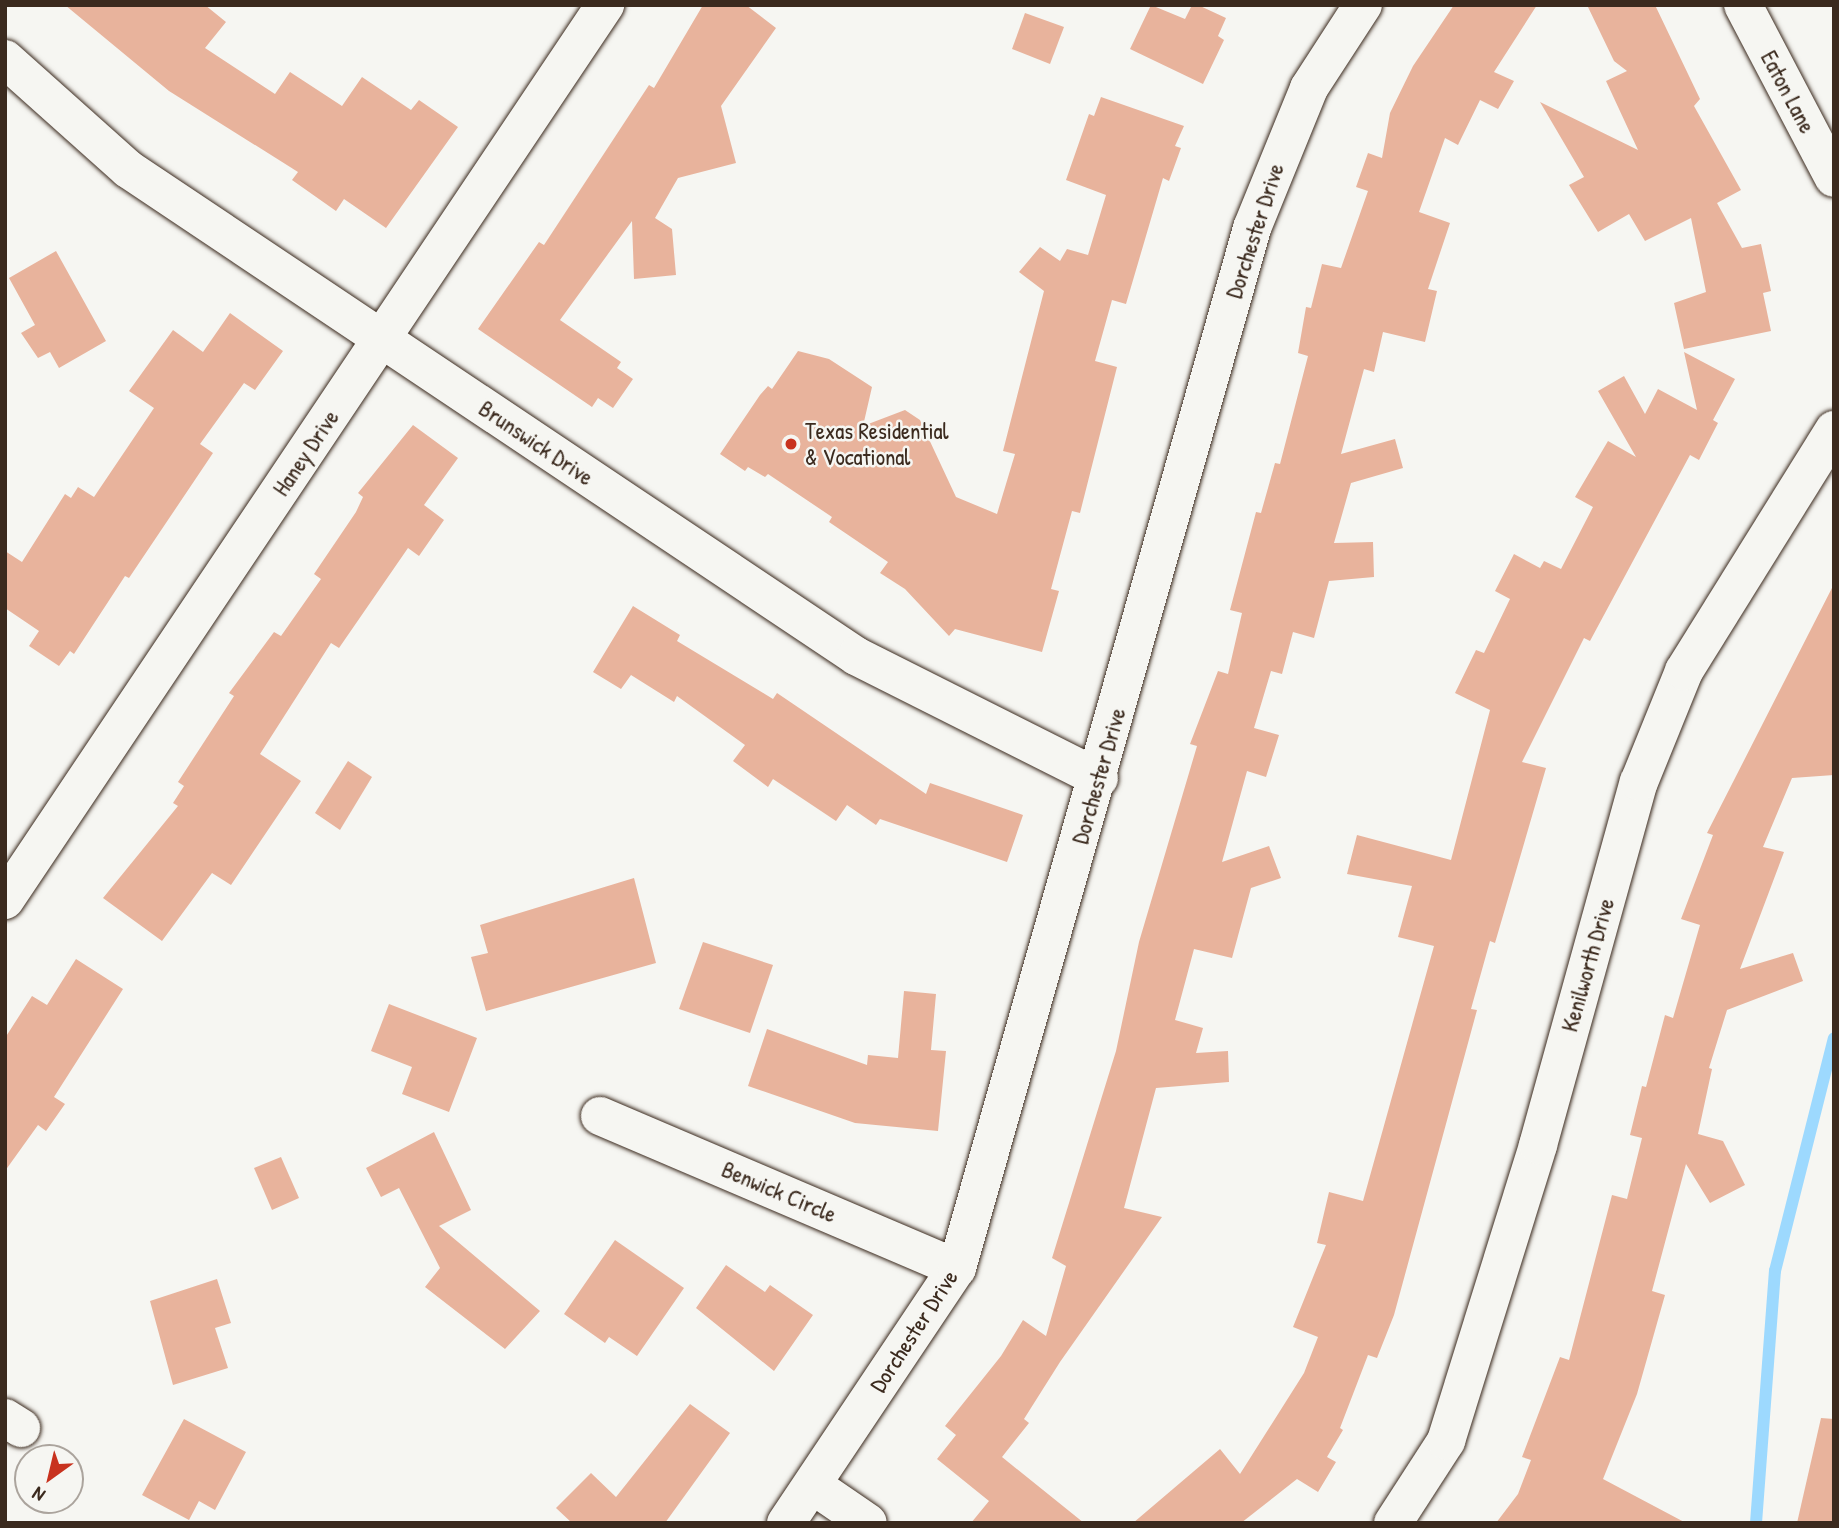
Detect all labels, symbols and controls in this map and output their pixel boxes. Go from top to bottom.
street label: Eaton Lane [1755,46,1821,138]
street label: Dorchester Drive [1220,160,1290,302]
street label: Brunswick Drive [474,395,598,491]
street label: Haney Drive [267,405,345,501]
place label: Texas Residential & Vocational [805,417,949,471]
marker: Texas Residential & Vocational [783,436,799,452]
street label: Dorchester Drive [1066,705,1132,847]
street label: Kenilworth Drive [1556,895,1620,1035]
street label: Benwick Circle [718,1156,840,1228]
street label: Dorchester Drive [864,1265,964,1397]
north arrow [14,1444,84,1514]
text: N [27,1481,50,1508]

